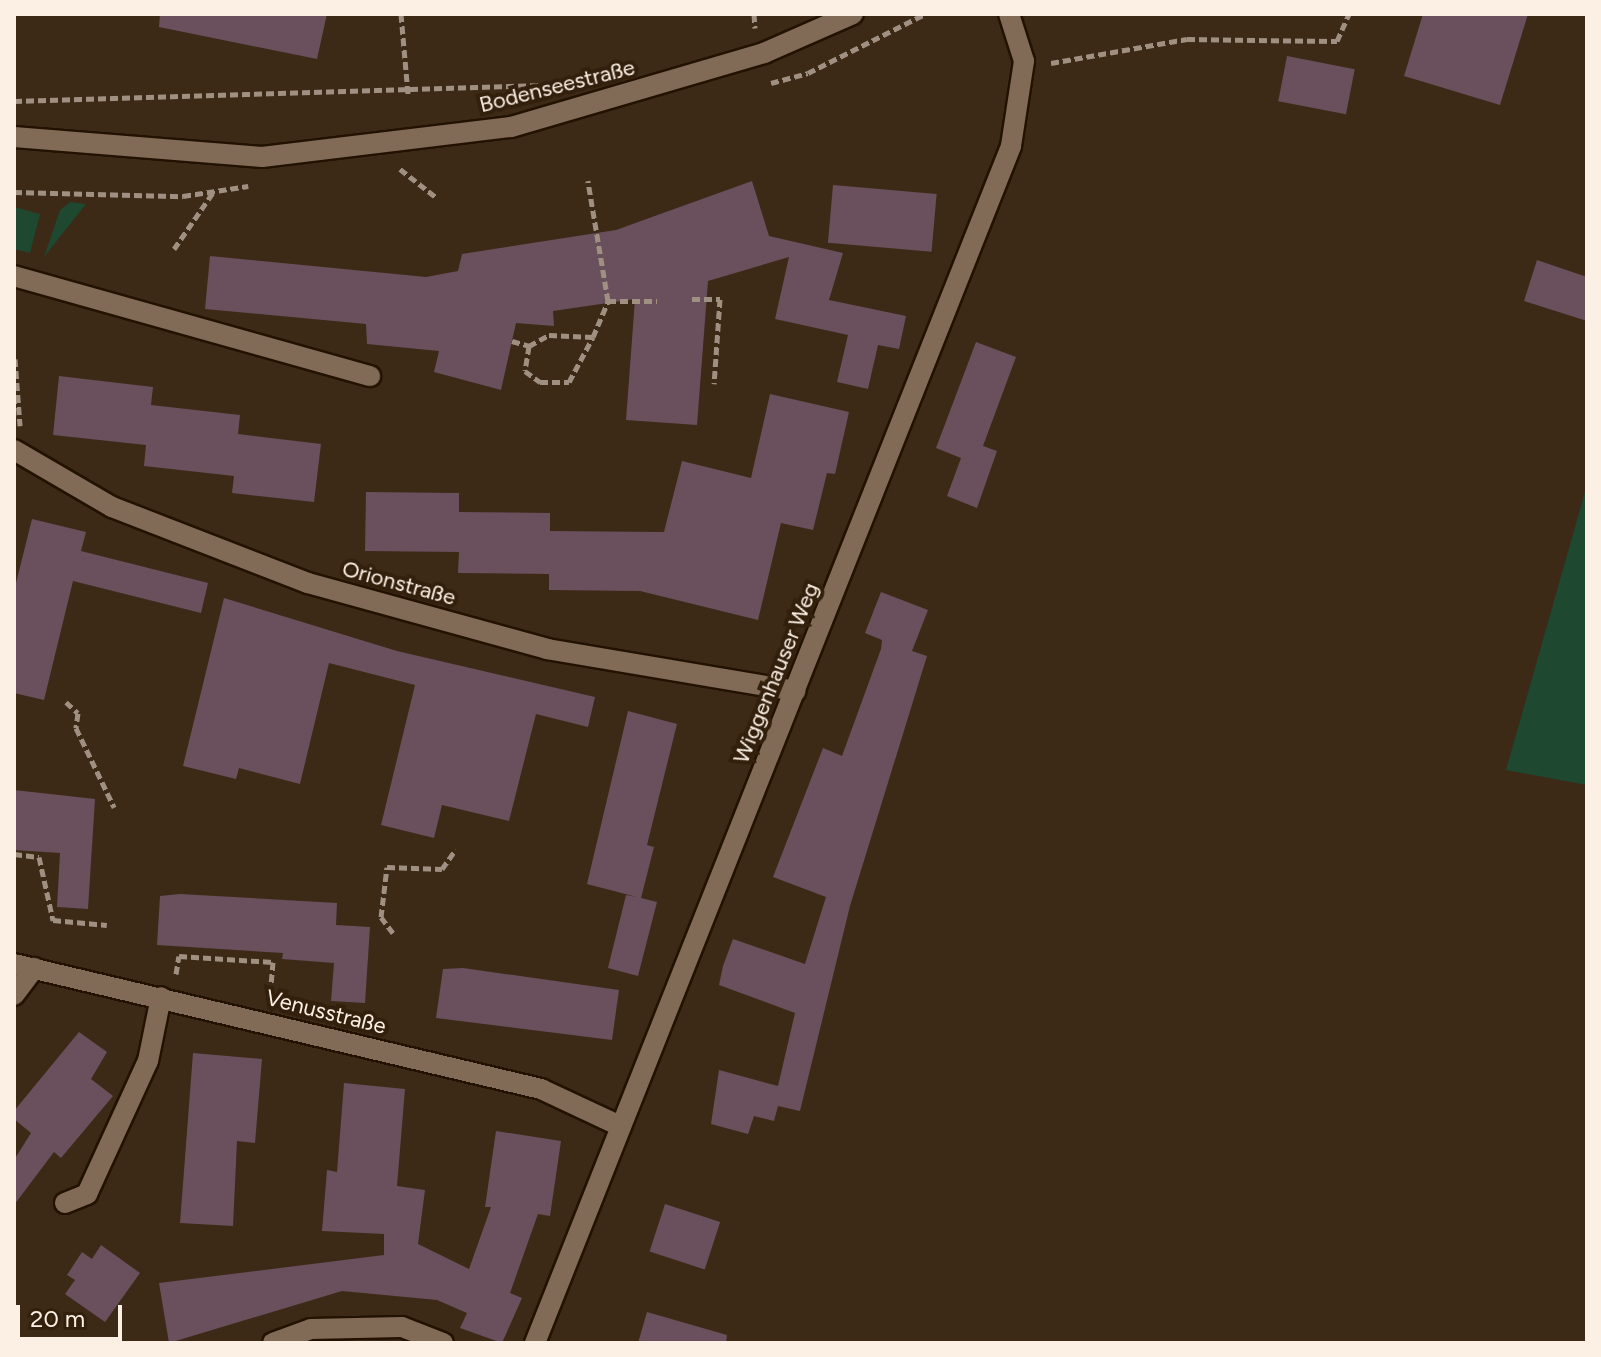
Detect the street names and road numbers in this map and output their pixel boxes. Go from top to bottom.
street label: Bodenseestraße [477,54,637,118]
street label: Orionstraße [339,555,459,611]
street label: Wiggenhauser Weg [728,579,824,767]
street label: Venusstraße [263,984,389,1040]

